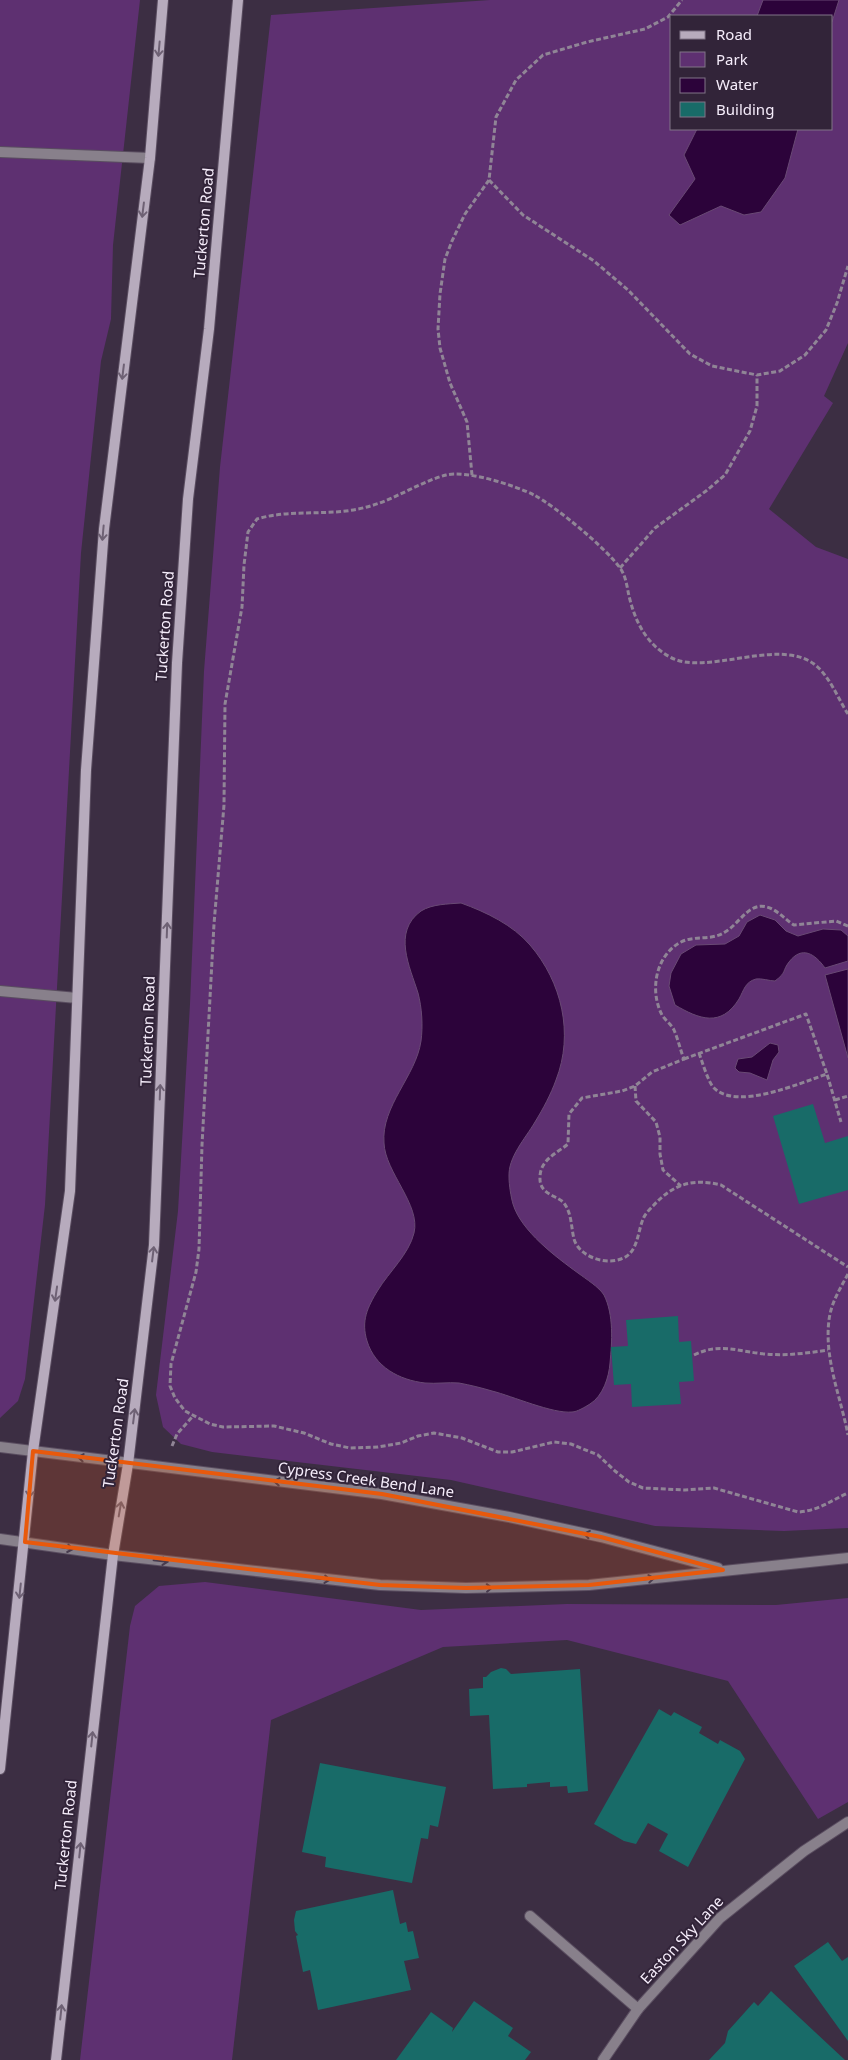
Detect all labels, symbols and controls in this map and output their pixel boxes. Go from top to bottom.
legend [670,15,833,130]
text: Road [716,24,752,44]
one-way arrow [154,40,163,56]
text: Park [716,49,748,69]
text: Water [716,74,758,94]
text: Building [716,99,774,119]
street label: Tuckerton Road [188,167,218,279]
one-way arrow [138,202,148,218]
one-way arrow [118,363,128,379]
one-way arrow [99,525,108,541]
street label: Tuckerton Road [150,570,178,682]
one-way arrow [162,922,171,938]
street label: Tuckerton Road [135,975,159,1086]
one-way arrow [156,1084,165,1100]
one-way arrow [148,1247,158,1263]
one-way arrow [50,1286,60,1302]
street label: Tuckerton Road [97,1377,133,1489]
one-way arrow [129,1408,139,1424]
one-way arrow [78,1453,94,1463]
street label: Cypress Creek Bend Lane [277,1457,456,1501]
one-way arrow [274,1477,290,1487]
one-way arrow [25,1482,35,1498]
one-way arrow [116,1501,126,1517]
one-way arrow [584,1530,600,1539]
one-way arrow [57,1544,73,1554]
one-way arrow [153,1556,169,1566]
one-way arrow [314,1574,330,1584]
one-way arrow [638,1574,654,1584]
one-way arrow [15,1582,25,1598]
one-way arrow [476,1583,492,1593]
one-way arrow [87,1732,97,1748]
street label: Tuckerton Road [49,1779,81,1891]
one-way arrow [75,1842,84,1858]
street label: Easton Sky Lane [635,1891,727,1988]
one-way arrow [56,2004,66,2020]

